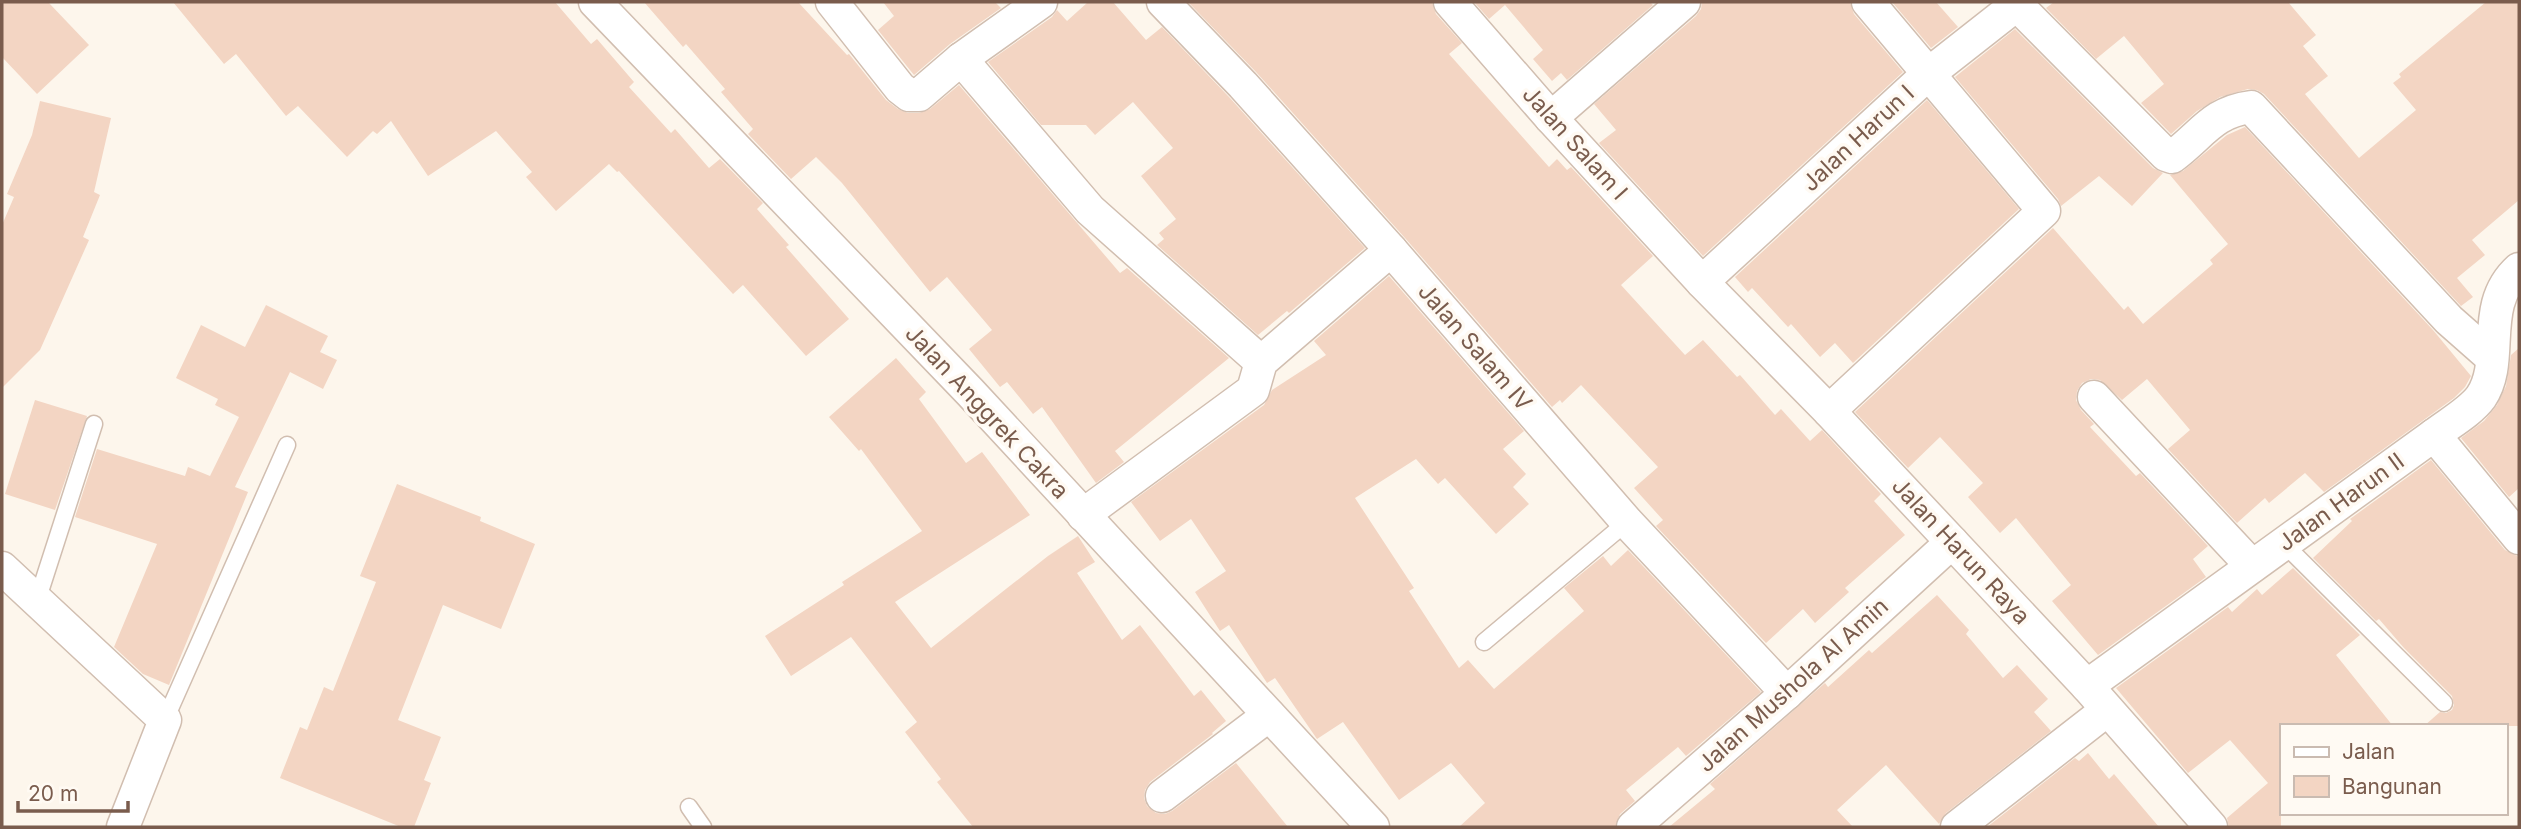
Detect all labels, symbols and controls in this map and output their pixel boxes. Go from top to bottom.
street label: Jalan Harun I [1796,79,1920,197]
street label: Jalan Salam I [1517,80,1633,206]
street label: Jalan Salam IV [1412,278,1538,416]
street label: Jalan Anggrek Cakra [899,319,1075,505]
street label: Jalan Harun II [2272,447,2410,557]
street label: Jalan Harun Raya [1886,472,2036,630]
street label: Jalan Mushola Al Amin [1692,592,1894,778]
legend [2280,724,2507,815]
text: Jalan [2342,739,2395,764]
scale bar [18,770,128,814]
text: Bangunan [2342,774,2442,799]
text: 20 m [28,781,78,806]

